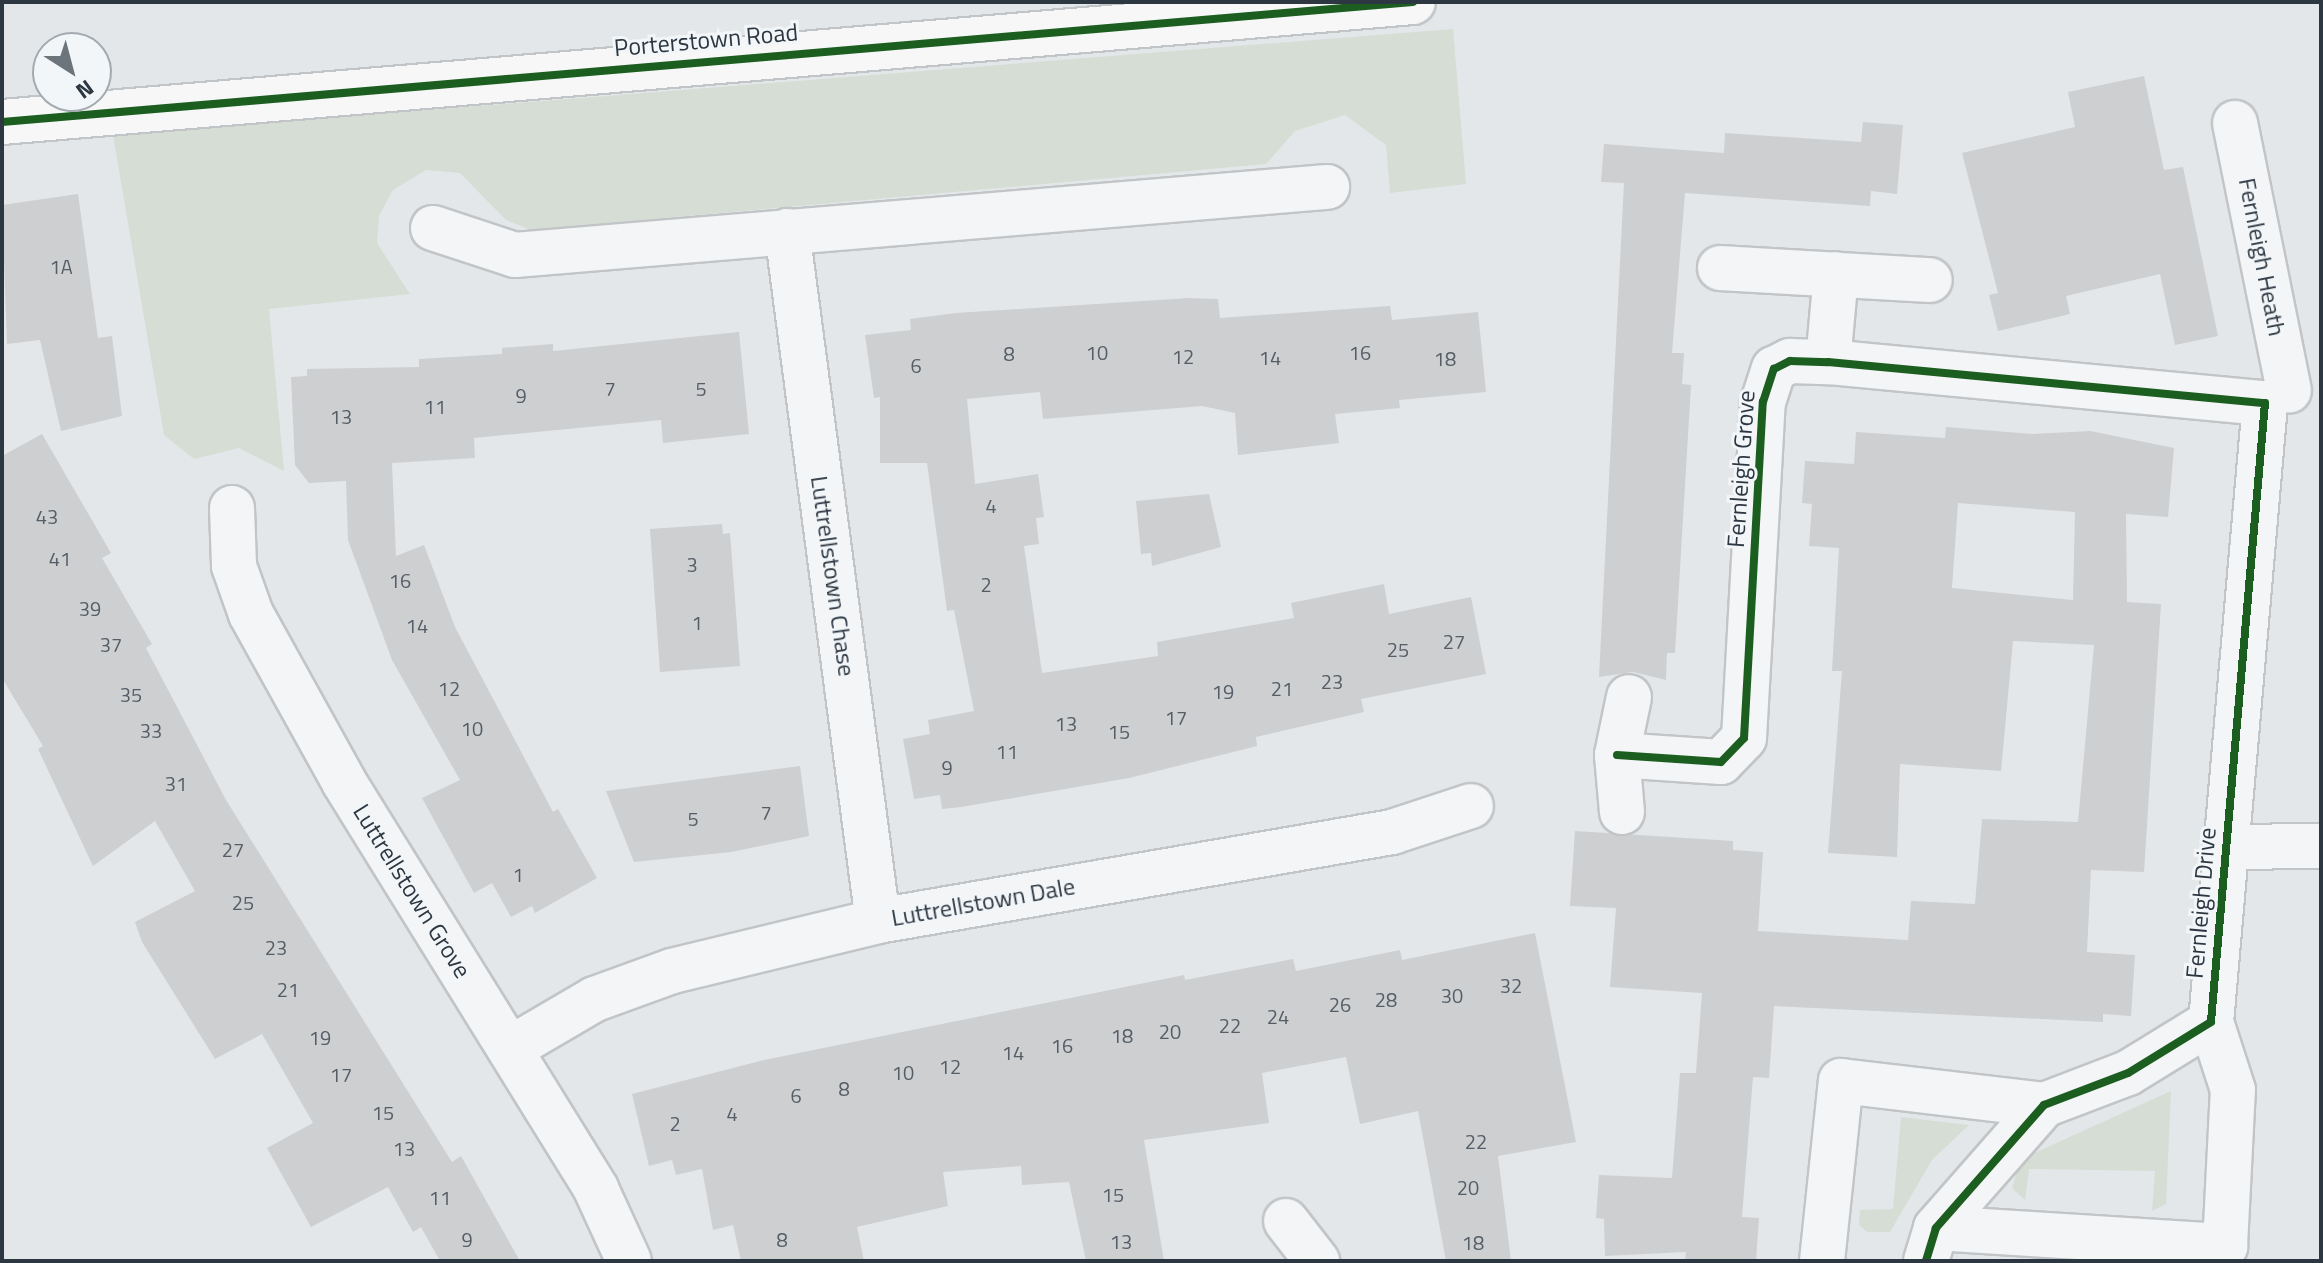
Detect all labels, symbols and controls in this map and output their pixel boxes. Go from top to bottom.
street label: Porterstown Road [613,18,799,62]
north arrow [32,32,112,112]
text: N [69,72,101,108]
street label: Fernleigh Heath [2233,175,2291,339]
house number: 1A [49,254,73,278]
house number: 10 [1086,340,1108,364]
house number: 16 [1349,340,1371,364]
house number: 8 [1003,341,1015,365]
house number: 12 [1172,344,1194,368]
house number: 14 [1259,345,1281,369]
house number: 18 [1434,346,1456,370]
house number: 6 [910,353,922,377]
house number: 7 [604,376,616,400]
house number: 5 [695,376,707,400]
house number: 9 [515,383,527,407]
street label: Fernleigh Grove [1721,389,1761,549]
house number: 11 [424,394,446,418]
house number: 13 [330,404,352,428]
street label: Luttrellstown Chase [805,474,861,678]
house number: 4 [985,493,997,517]
house number: 43 [36,504,58,528]
house number: 41 [49,546,71,570]
house number: 3 [686,552,698,576]
house number: 16 [389,568,411,592]
house number: 2 [980,572,992,596]
house number: 39 [79,596,101,620]
house number: 1 [691,610,703,634]
house number: 14 [406,613,428,637]
house number: 27 [1443,629,1465,653]
house number: 37 [100,632,122,656]
house number: 25 [1387,637,1409,661]
house number: 23 [1321,669,1343,693]
house number: 12 [438,676,460,700]
house number: 21 [1271,676,1293,700]
house number: 19 [1212,679,1234,703]
house number: 35 [120,682,142,706]
house number: 17 [1165,705,1187,729]
house number: 13 [1055,711,1077,735]
house number: 10 [461,716,483,740]
house number: 33 [140,718,162,742]
house number: 15 [1108,719,1130,743]
house number: 11 [996,739,1018,763]
house number: 9 [941,755,953,779]
house number: 31 [165,771,187,795]
street label: Luttrellstown Grove [347,799,477,983]
house number: 7 [760,800,772,824]
house number: 5 [687,806,699,830]
street label: Fernleigh Drive [2180,826,2222,980]
house number: 27 [222,837,244,861]
house number: 1 [512,862,524,886]
street label: Luttrellstown Dale [889,872,1077,932]
house number: 25 [232,890,254,914]
house number: 23 [265,935,287,959]
house number: 32 [1500,973,1522,997]
house number: 21 [277,977,299,1001]
house number: 30 [1441,983,1463,1007]
house number: 28 [1375,987,1397,1011]
house number: 26 [1329,992,1351,1016]
house number: 24 [1267,1004,1289,1028]
house number: 22 [1219,1013,1241,1037]
house number: 20 [1159,1019,1181,1043]
house number: 18 [1111,1023,1133,1047]
house number: 19 [309,1025,331,1049]
house number: 16 [1051,1033,1073,1057]
house number: 14 [1002,1040,1024,1064]
house number: 12 [939,1054,961,1078]
house number: 10 [892,1060,914,1084]
house number: 17 [330,1062,352,1086]
house number: 8 [838,1076,850,1100]
house number: 6 [790,1083,802,1107]
house number: 15 [372,1100,394,1124]
house number: 4 [726,1101,738,1125]
house number: 2 [669,1111,681,1135]
house number: 22 [1465,1129,1487,1153]
house number: 13 [393,1136,415,1160]
house number: 20 [1457,1175,1479,1199]
house number: 15 [1102,1182,1124,1206]
house number: 11 [429,1185,451,1209]
house number: 9 [461,1227,473,1251]
house number: 8 [776,1227,788,1251]
house number: 13 [1110,1229,1132,1253]
house number: 18 [1462,1230,1484,1254]

